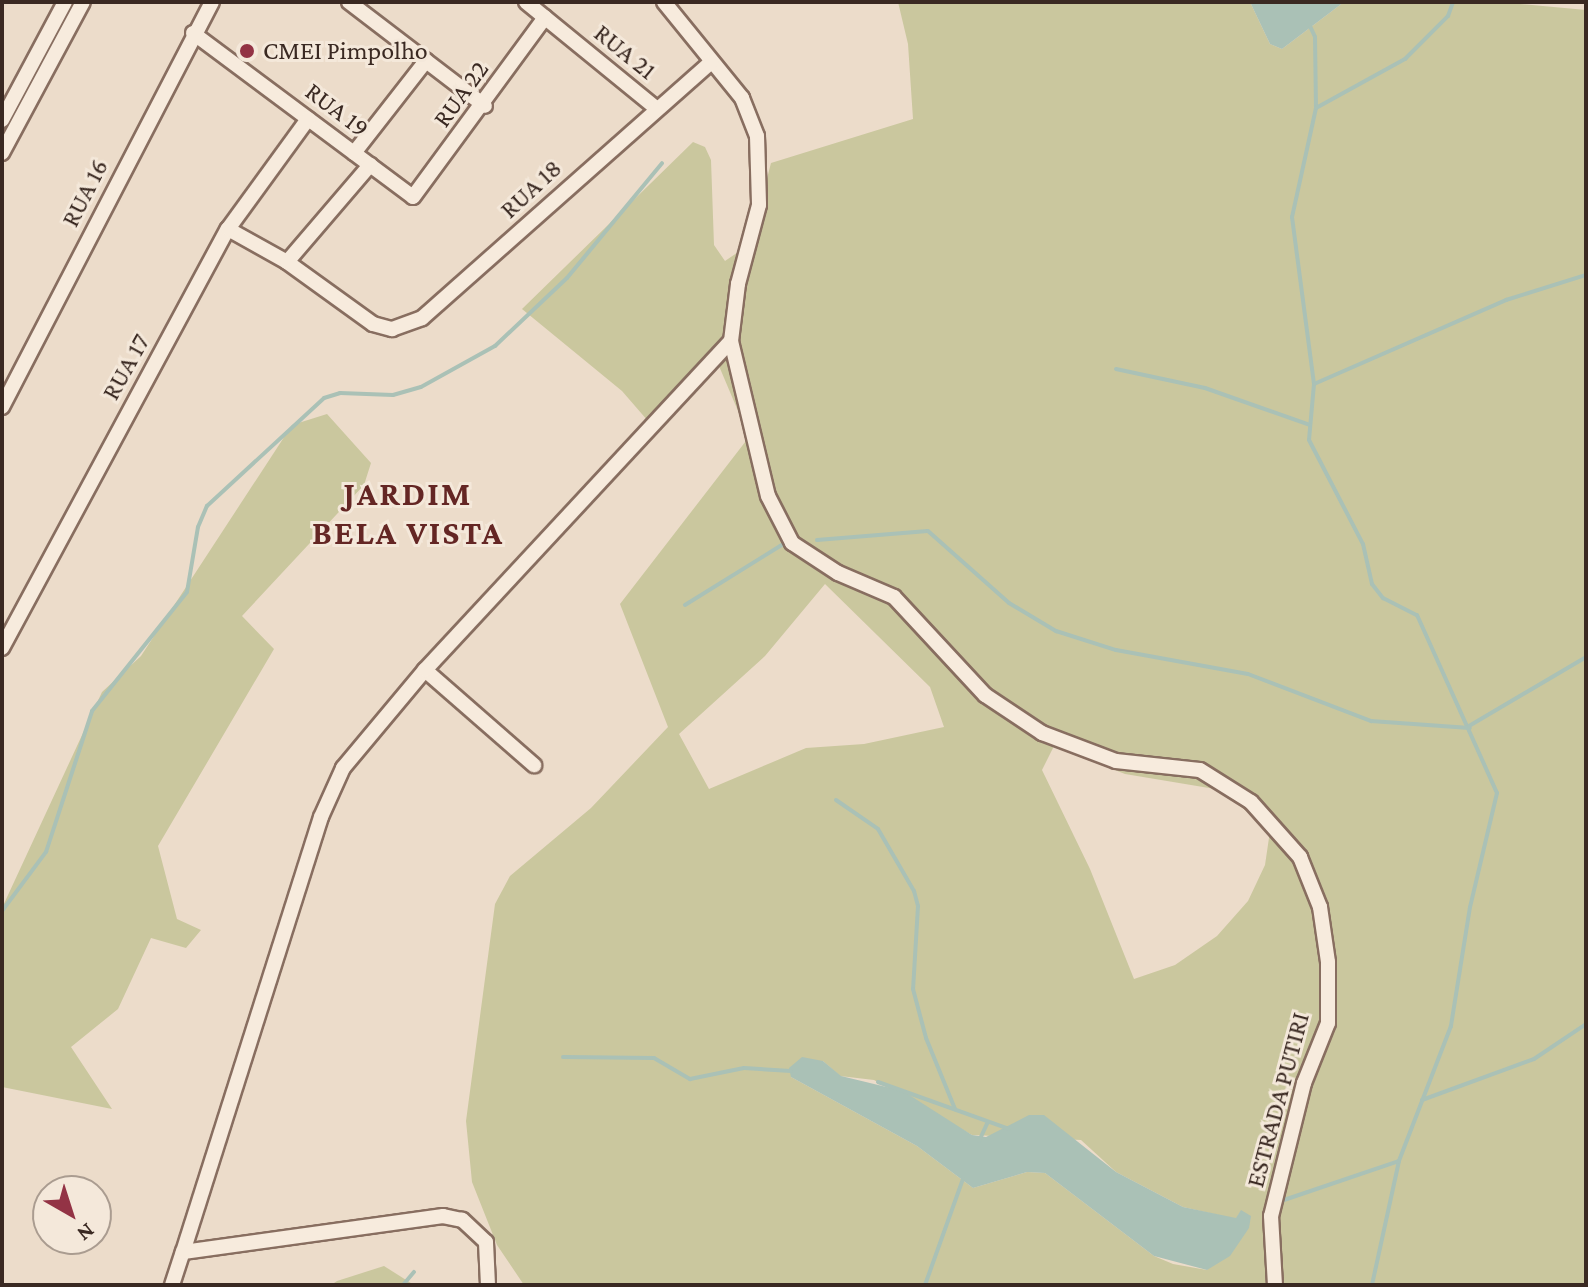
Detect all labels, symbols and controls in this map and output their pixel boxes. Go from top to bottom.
street label: RUA 21 [588,17,662,87]
place label: CMEI Pimpolho [263,35,428,67]
marker: CMEI Pimpolho [238,42,256,60]
street label: RUA 22 [426,55,496,133]
street label: RUA 19 [299,76,375,144]
street label: RUA 18 [494,153,568,225]
street label: RUA 16 [55,154,115,232]
street label: RUA 17 [95,328,157,406]
district label: JARDIM BELA VISTA [312,473,504,552]
street label: ESTRADA PUTIRI [1240,1009,1316,1191]
north arrow [32,1175,112,1255]
text: N [72,1218,100,1247]

